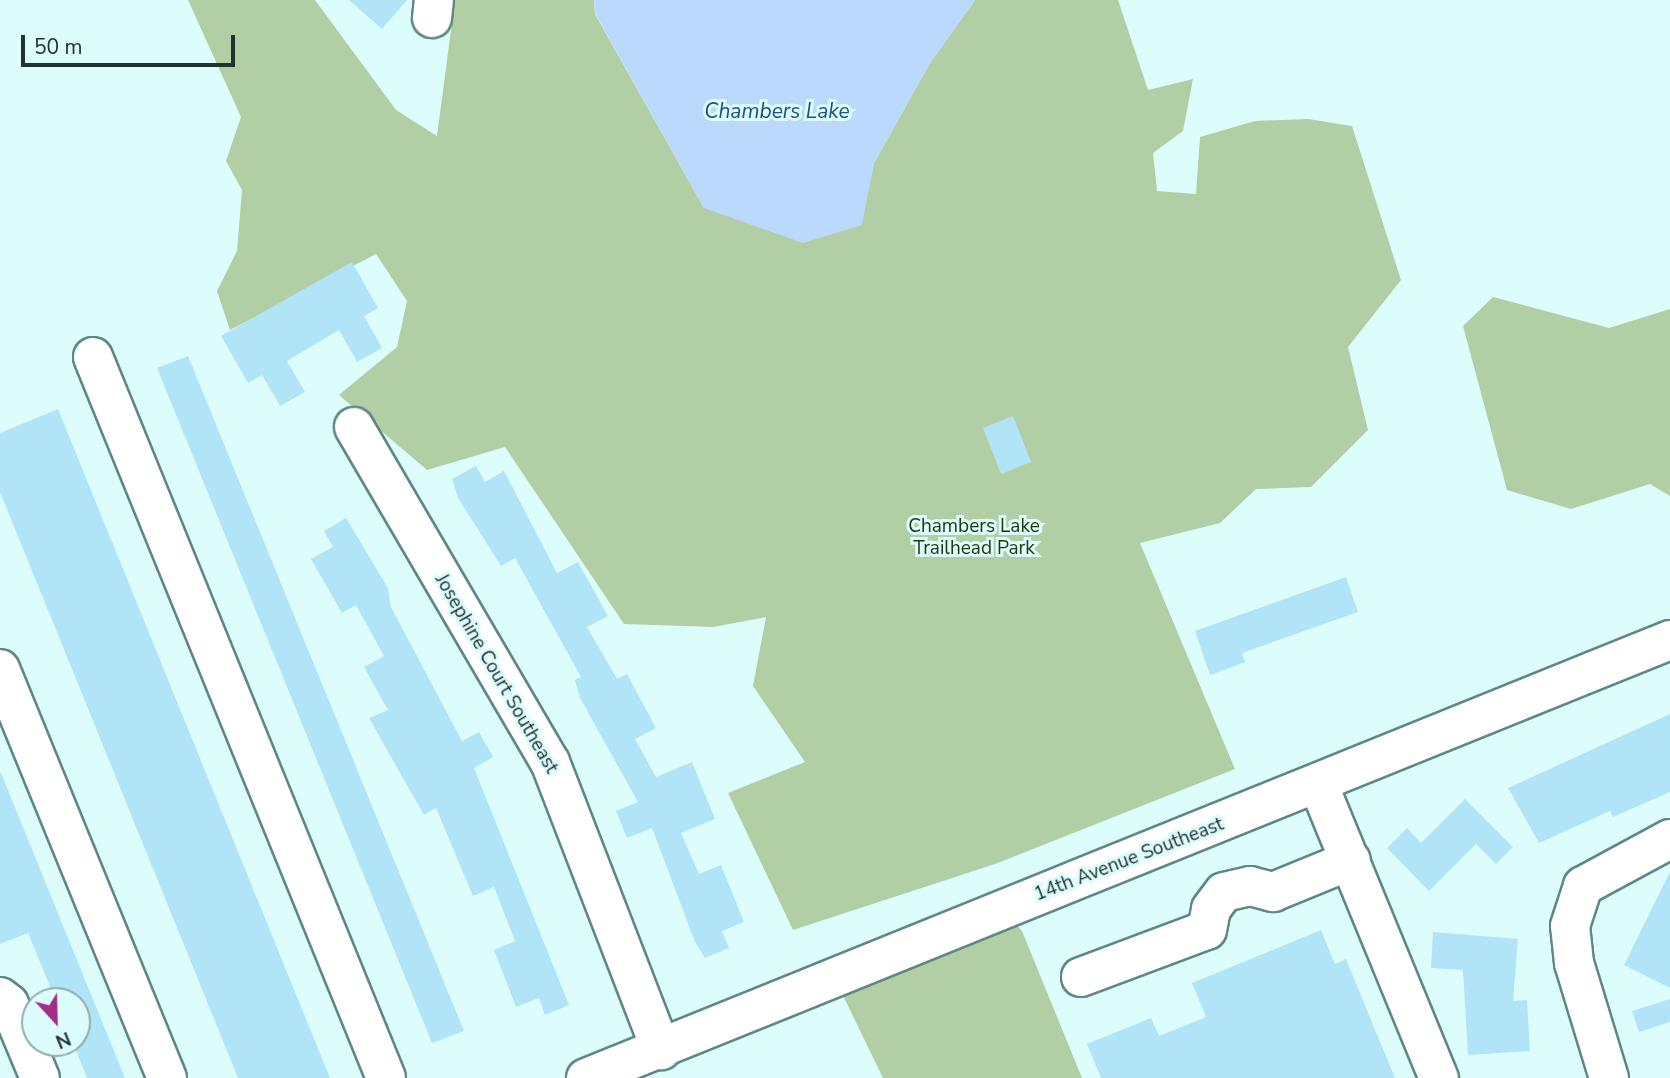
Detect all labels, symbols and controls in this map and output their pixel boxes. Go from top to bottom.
scale bar [24,21,238,65]
text: 50 m [34,33,83,61]
water label: Chambers Lake [704,98,850,124]
park label: Chambers Lake Trailhead Park [908,516,1040,560]
street label: Josephine Court Southeast [430,570,562,778]
street label: 14th Avenue Southeast [1031,813,1227,907]
north arrow [21,987,91,1057]
text: N [52,1025,75,1054]

